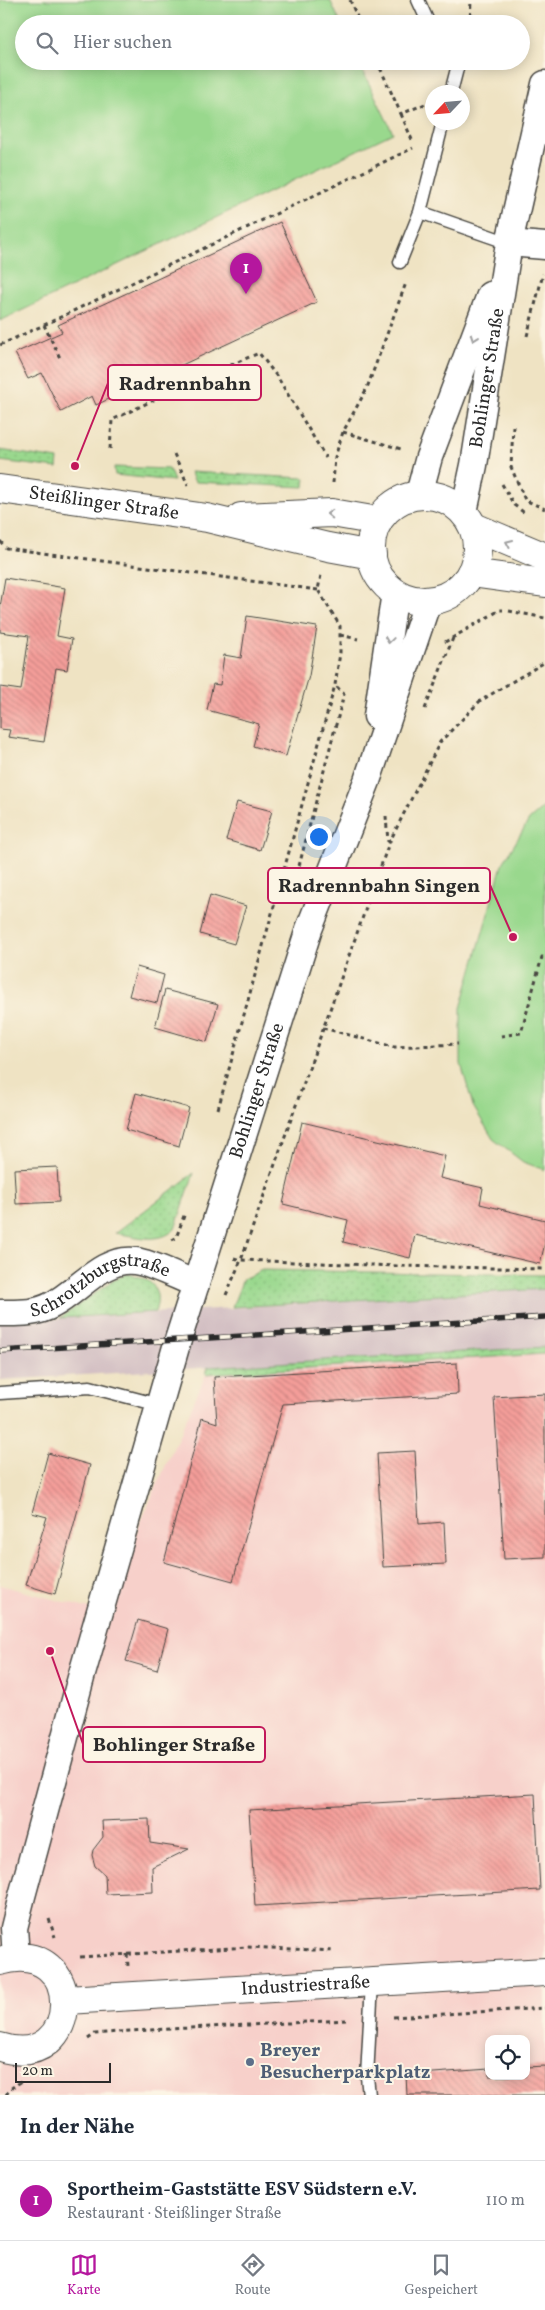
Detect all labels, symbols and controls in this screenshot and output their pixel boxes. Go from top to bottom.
search box [15,15,530,70]
icon: search [33,29,61,57]
text: Hier suchen [73,30,172,56]
north arrow [425,85,470,130]
pin: 1 [230,253,262,294]
street label: Bohlinger Straße [464,306,512,450]
one-way arrow [470,333,480,341]
callout: Radrennbahn [108,365,261,400]
text: Radrennbahn [119,371,251,399]
street label: Steißlinger Straße [27,480,181,527]
one-way arrow [326,509,334,520]
one-way arrow [505,538,514,549]
one-way arrow [384,636,394,644]
your location [306,824,332,850]
callout: Radrennbahn Singen [268,868,490,903]
text: Radrennbahn Singen [278,873,480,901]
street label: Bohlinger Straße [224,1020,291,1162]
street label: Schrotzburgstraße [28,1248,174,1325]
callout: Bohlinger Straße [83,1727,265,1762]
text: Bohlinger Straße [93,1732,255,1760]
street label: Industriestraße [240,1969,371,2003]
map controls [485,2035,530,2080]
button: locate [485,2035,530,2080]
place label: Breyer Besucherparkplatz [260,2038,431,2086]
marker: Breyer Besucherparkplatz [244,2056,256,2068]
scale bar [15,2060,111,2083]
text: 20 m [22,2062,53,2081]
text: In der Nähe [20,2113,135,2142]
text: Sportheim-Gaststätte ESV Südstern e.V. [67,2177,417,2203]
text: 1 [33,2190,39,2212]
text: 110 m [486,2190,525,2212]
text: Restaurant · Steißlinger Straße [67,2203,281,2225]
tab: Karte [67,2251,101,2300]
tab: Route [235,2251,271,2300]
tab: Gespeichert [405,2251,478,2300]

